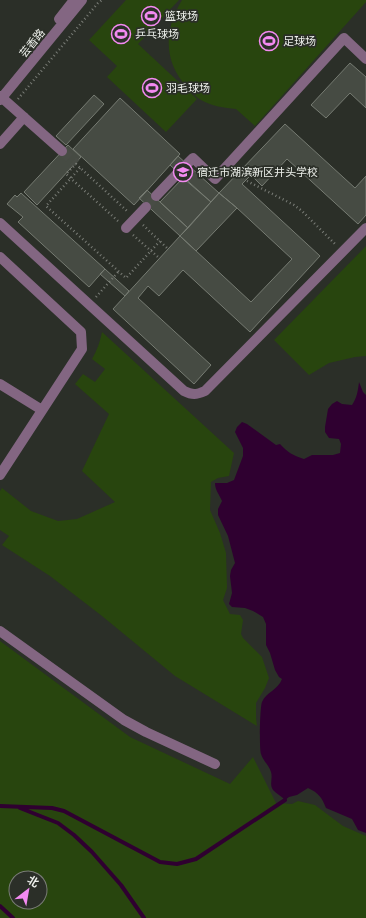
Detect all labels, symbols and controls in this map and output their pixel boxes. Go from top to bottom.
sports icon: 篮球场 [140,5,162,27]
place label: 篮球场 [165,10,198,23]
sports icon: 乒乓球场 [110,23,132,45]
street label: 芸香路 [17,26,48,60]
place label: 乒乓球场 [135,28,179,41]
sports icon: 足球场 [258,30,280,52]
place label: 足球场 [283,35,316,48]
sports icon: 羽毛球场 [141,77,163,99]
place label: 羽毛球场 [166,82,210,95]
school or university icon: 宿迁市湖滨新区井头学校 [172,161,194,183]
place label: 宿迁市湖滨新区井头学校 [197,166,318,179]
north arrow [8,870,48,910]
text: 北 [25,873,41,890]

